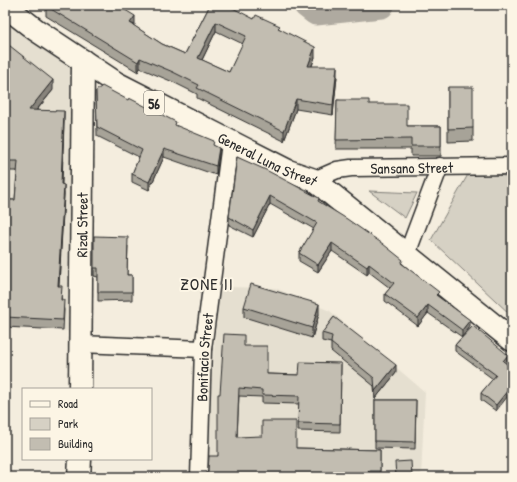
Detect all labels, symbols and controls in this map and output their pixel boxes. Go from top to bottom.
road number: 56 [144,91,164,115]
street label: General Luna Street [214,126,324,191]
street label: Sansano Street [370,156,454,178]
street label: Rizal Street [71,192,92,258]
district label: ZONE II [180,272,234,295]
street label: Bonifacio Street [191,311,218,402]
legend [22,388,152,460]
text: Road [58,395,78,412]
text: Park [58,415,78,432]
text: Building [58,435,93,452]

